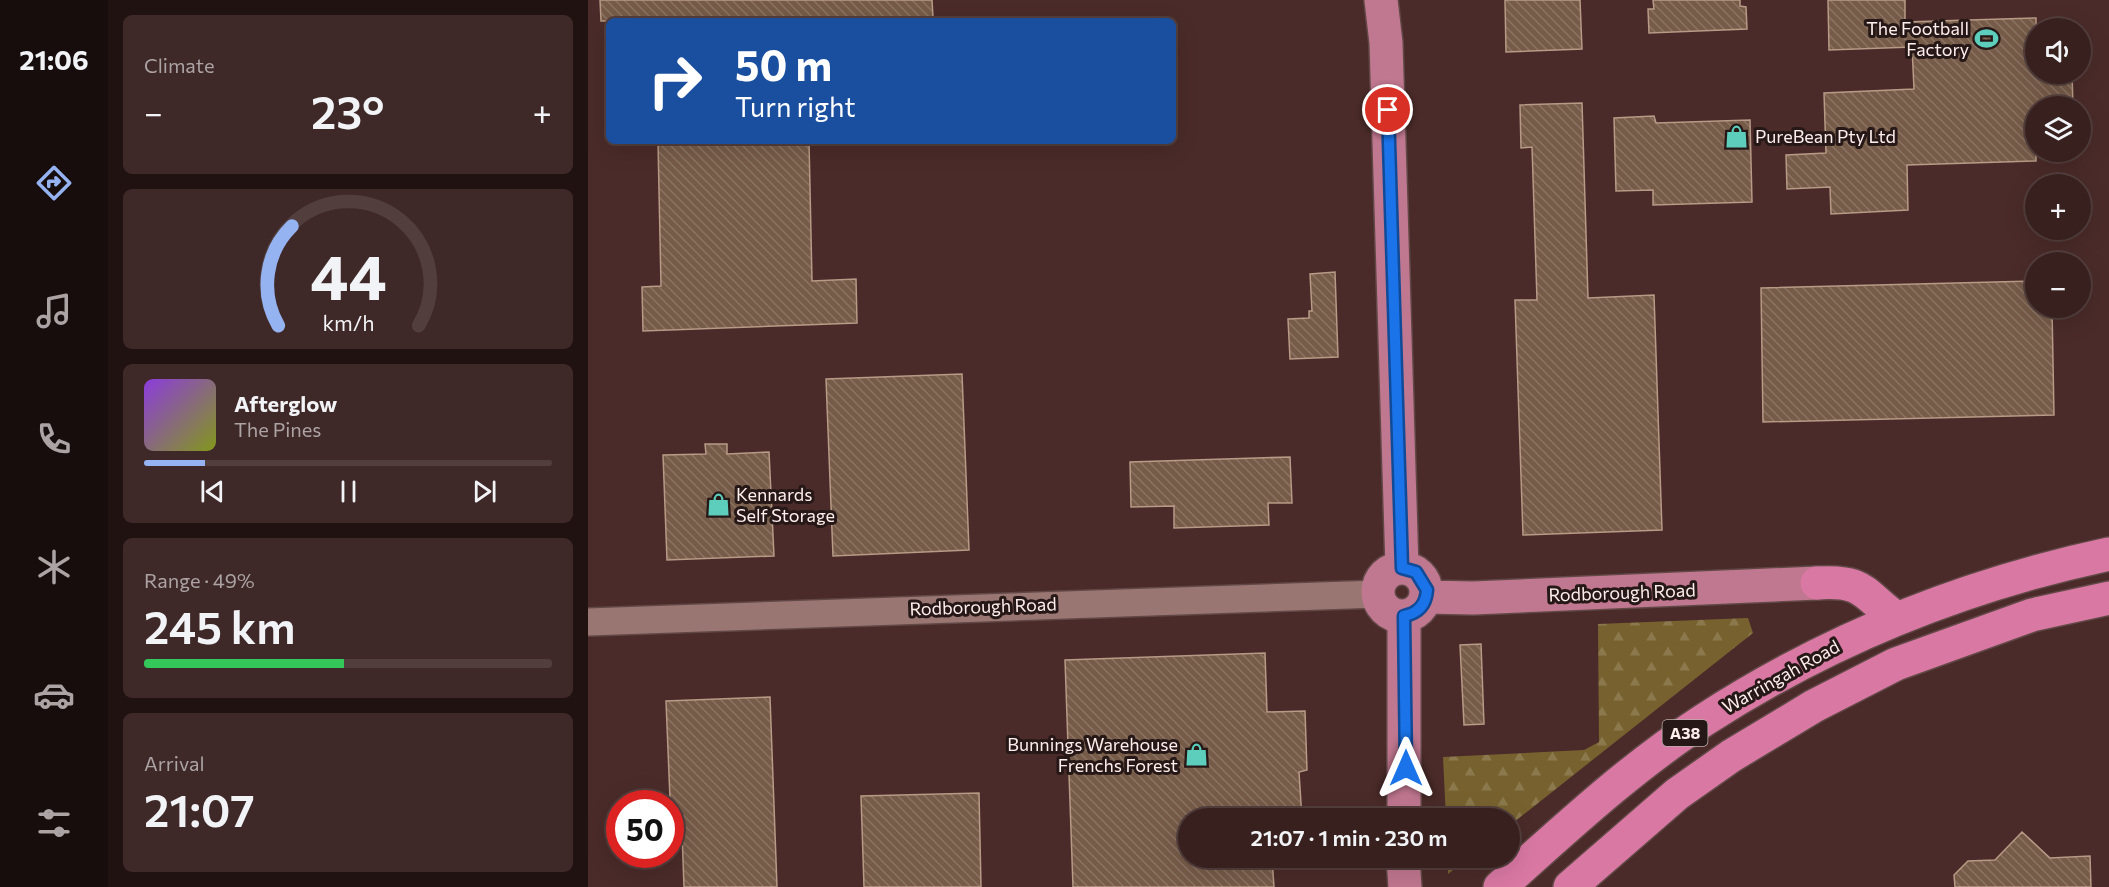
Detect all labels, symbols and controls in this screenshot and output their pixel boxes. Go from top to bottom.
place label: The Football Factory [1866,17,1969,60]
map controls [2025,18,2091,318]
button: sound [2025,18,2091,84]
sports icon: The Football Factory [1974,26,2000,52]
text: 50 m [735,38,832,90]
icon: right [636,42,714,120]
text: 21:06 [19,43,89,76]
text: Climate [144,53,214,77]
text: 23° [311,83,384,138]
pin [1362,84,1413,135]
text: Turn right [735,90,855,123]
text: − [144,91,163,132]
text: + [533,91,552,132]
icon: arrive [1371,93,1404,126]
button: layers [2025,96,2091,162]
shop icon: PureBean Pty Ltd [1724,124,1750,150]
place label: PureBean Pty Ltd [1755,125,1896,147]
icon: directions [33,162,75,204]
button: + [2025,174,2091,240]
text: 44 [310,237,386,313]
button: − [2025,252,2091,318]
icon: music [33,290,75,332]
text: km/h [322,310,374,336]
text: Afterglow [234,390,337,417]
text: The Pines [234,417,321,441]
icon: phone [33,418,75,460]
icon: previous [196,475,229,508]
icon: pause [332,475,365,508]
icon: next [468,475,501,508]
place label: Kennards Self Storage [736,483,835,526]
shop icon: Kennards Self Storage [705,492,731,518]
icon: climate [33,546,75,588]
text: Range · 49% [144,568,255,592]
street label: Rodborough Road [1548,578,1696,606]
street label: Rodborough Road [909,592,1057,620]
text: 245 km [144,598,295,653]
street label: Warringah Road [1718,635,1843,717]
icon: car [33,674,75,716]
road number: A38 [1662,720,1708,746]
place label: Bunnings Warehouse Frenchs Forest [1007,733,1178,776]
position arrow [1374,736,1438,800]
shop icon: Bunnings Warehouse Frenchs Forest [1183,742,1209,768]
text: Arrival [144,751,205,775]
text: 21:07 [144,781,255,836]
speed limit sign: 50 [606,790,684,868]
icon: filters [33,802,75,844]
text: 21:07 · 1 min · 230 m [1250,824,1448,851]

